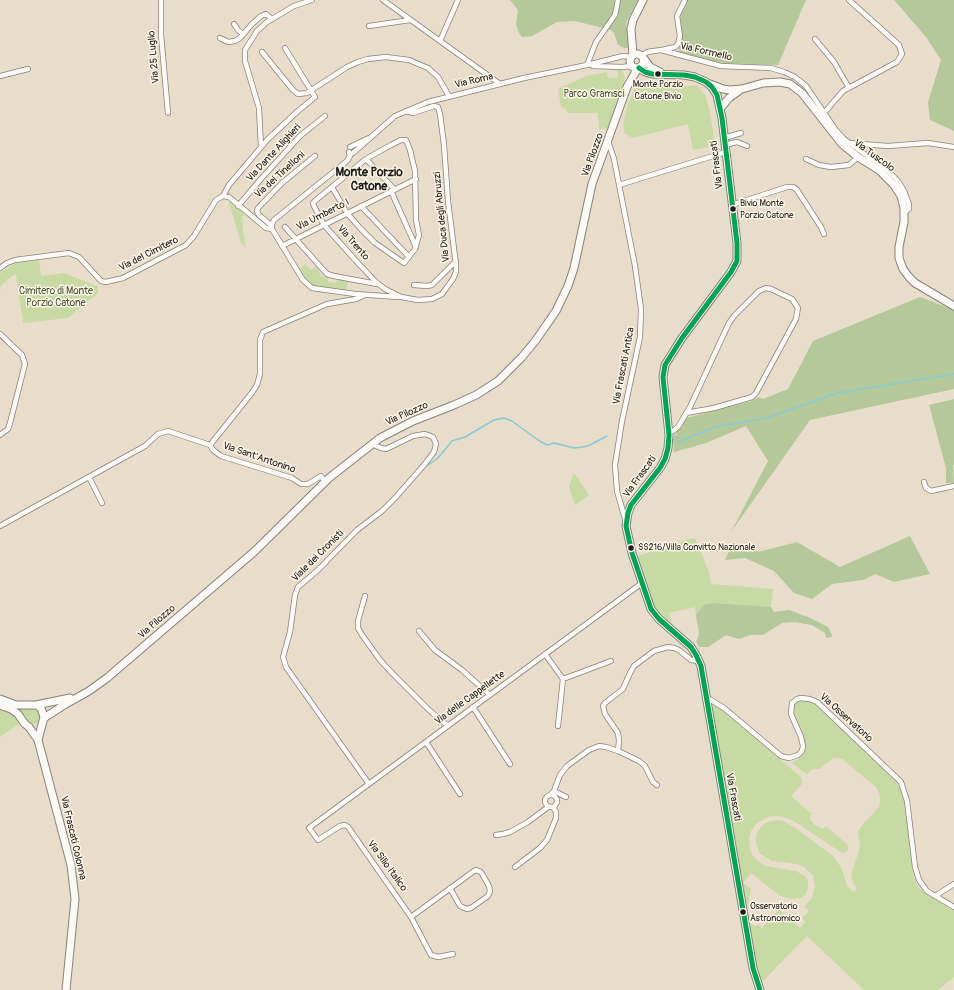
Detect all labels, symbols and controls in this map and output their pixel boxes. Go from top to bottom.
street label: Via 25 Luglio [146,30,162,84]
street label: Via Formello [679,40,733,64]
marker: Monte Porzio Catone Bivio [653,69,663,79]
street label: Via Roma [454,71,494,91]
place label: Monte Porzio Catone Bivio [633,80,683,101]
park label: Parco Gramsci [564,88,624,100]
street label: Via Dante Alighieri [244,122,304,184]
street label: Via Pilozzo [580,132,606,178]
street label: Via Tuscolo [851,137,897,175]
street label: Via Frascati [708,140,726,190]
street label: Via dei Tinelloni [252,149,308,201]
district label: Monte Porzio Catone [335,166,403,194]
street label: Via Duca degli Abruzzi [431,171,453,263]
street label: Via Umberto I [294,197,352,233]
place label: Bivio Monte Porzio Catone [740,199,793,220]
marker: Bivio Monte Porzio Catone [728,204,738,214]
street label: Via Trento [334,223,372,263]
street label: Via del Cimitero [117,234,181,274]
park label: Cimitero di Monte Porzio Catone [19,285,93,308]
street label: Via Frascati Antica [611,326,637,406]
street label: Via Pilozzo [384,399,430,429]
street label: Via Sant'Antonino [221,440,297,476]
street label: Via Frascati [621,454,659,500]
street label: Viale dei Cronisti [290,528,346,584]
marker: SS216/Villa Convitto Nazionale [626,543,636,553]
place label: SS216/Villa Convitto Nazionale [638,543,755,553]
street label: Via Pilozzo [136,603,178,641]
street label: Via delle Cappellette [432,668,508,728]
street label: Via Osservatorio [817,691,875,745]
street label: Via Frascati [723,772,743,822]
street label: Via Frascati Colonna [57,795,89,881]
street label: Via Silio Italico [365,838,409,894]
place label: Osservatorio Astronomico [750,902,800,923]
marker: Osservatorio Astronomico [738,907,748,917]

